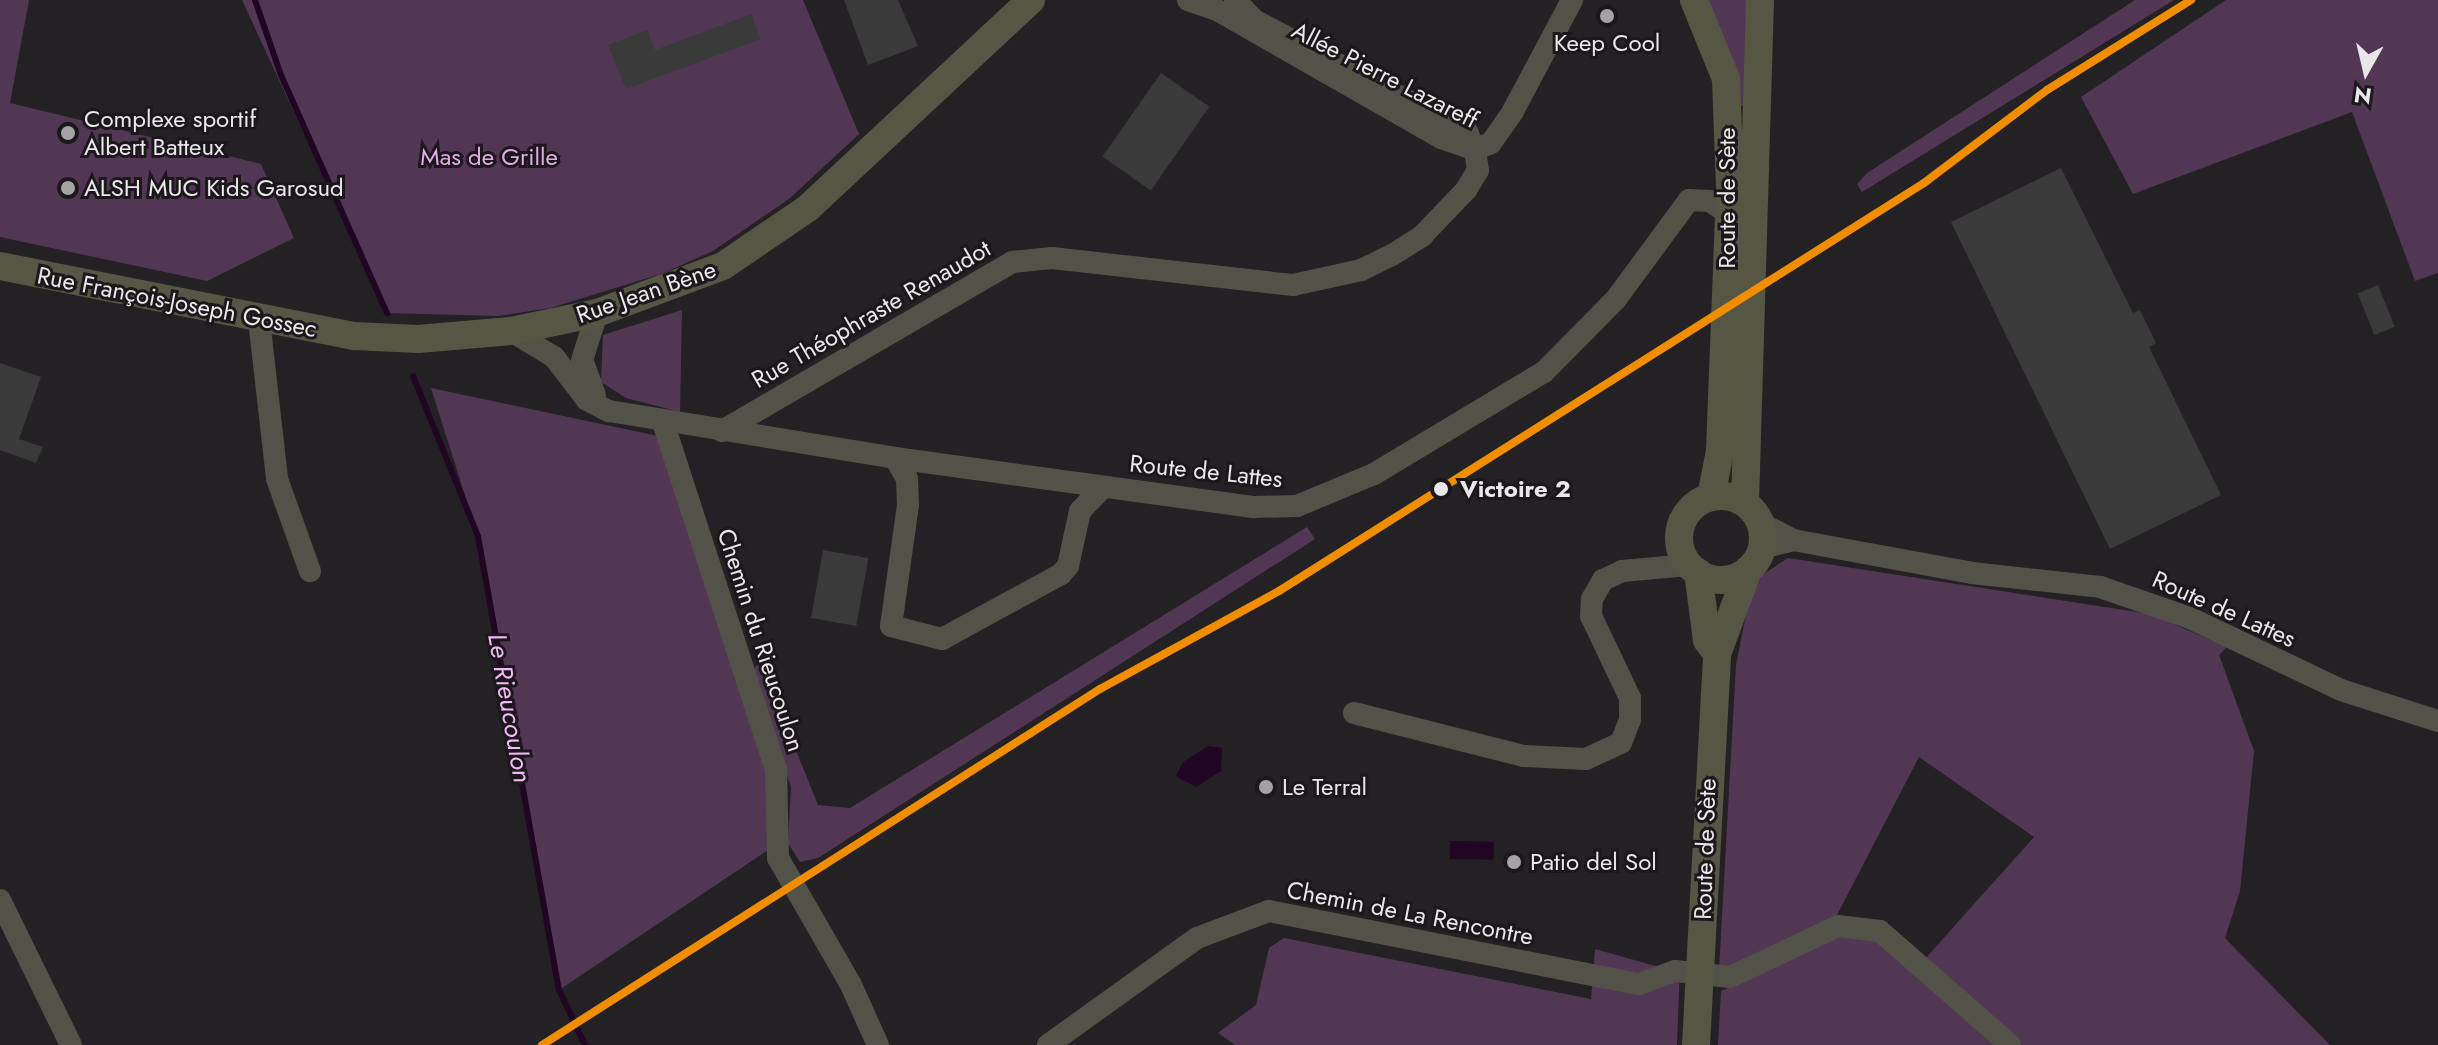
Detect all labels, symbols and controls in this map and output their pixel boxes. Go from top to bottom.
marker: Keep Cool [1598,7,1616,25]
street label: Allée Pierre Lazareff [1287,16,1483,134]
place label: Keep Cool [1554,29,1660,57]
north arrow [2326,32,2406,112]
text: N [2352,79,2374,113]
place label: Complexe sportif Albert Batteux [84,105,256,161]
marker: Complexe sportif Albert Batteux [59,124,77,142]
street label: Route de Sète [1713,127,1741,269]
park label: Mas de Grille [420,143,558,171]
place label: ALSH MUC Kids Garosud [84,174,344,202]
marker: ALSH MUC Kids Garosud [59,179,77,197]
street label: Rue Théophraste Renaudot [746,234,996,394]
street label: Rue Jean Bène [572,255,720,329]
street label: Rue François-Joseph Gossec [35,261,319,343]
street label: Route de Lattes [1128,449,1284,493]
place label: Victoire 2 [1460,475,1571,503]
marker: Victoire 2 [1429,477,1453,501]
street label: Chemin du Rieucoulon [711,525,811,755]
street label: Route de Lattes [2148,565,2300,653]
water label: Le Rieucoulon [481,631,537,785]
place label: Le Terral [1282,773,1367,801]
marker: Le Terral [1257,778,1275,796]
street label: Route de Sète [1688,778,1722,920]
place label: Patio del Sol [1530,848,1657,876]
marker: Patio del Sol [1505,853,1523,871]
street label: Chemin de La Rencontre [1284,875,1536,951]

